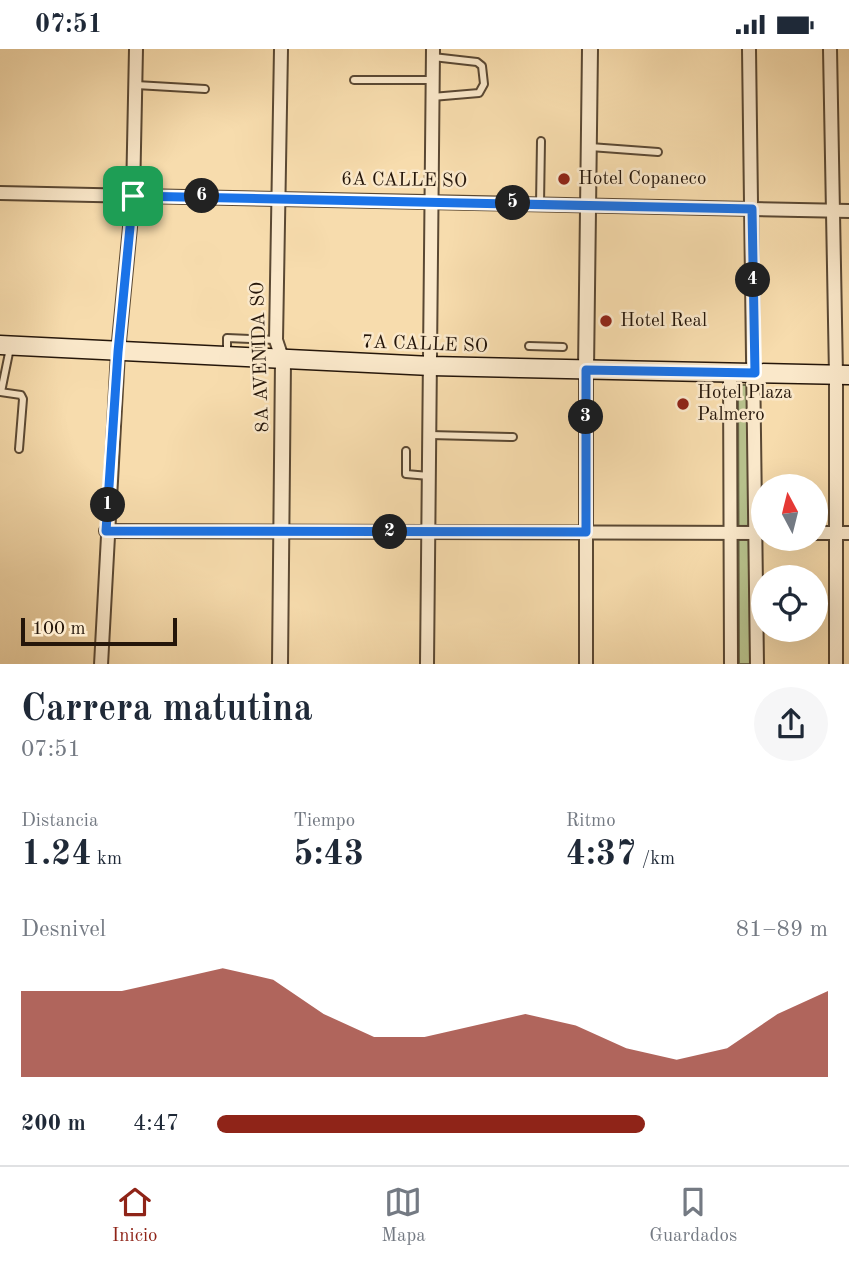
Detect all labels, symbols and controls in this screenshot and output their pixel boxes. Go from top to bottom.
text: 07:51 [35,12,103,38]
pin [103,166,163,226]
street label: 6A CALLE SO [341,170,467,192]
place label: Hotel Copaneco [578,170,706,189]
marker: Hotel Copaneco [556,171,572,187]
icon: arrive [114,177,152,215]
pin: 6 [184,179,220,213]
pin: 5 [496,185,530,221]
text: 6 [196,186,207,205]
text: 5 [507,193,518,212]
pin: 4 [736,263,770,297]
text: 4 [747,270,758,289]
street label: 8A AVENIDA SO [249,281,273,433]
place label: Hotel Real [620,312,707,331]
marker: Hotel Real [598,313,614,329]
street label: 7A CALLE SO [362,333,488,357]
place label: Hotel Plaza Palmero [697,384,793,425]
marker: Hotel Plaza Palmero [675,396,691,412]
pin: 3 [568,399,604,435]
text: 3 [580,407,591,426]
north arrow [751,474,828,551]
map controls [751,474,828,642]
pin: 1 [90,487,126,523]
text: 1 [102,495,113,514]
pin: 2 [372,515,408,549]
text: 2 [384,522,395,541]
button: locate [751,565,828,642]
scale bar [21,615,177,647]
text: 100 m [32,620,85,639]
button: share [754,687,828,761]
text: Carrera matutina [21,691,313,729]
text: 07:51 [21,738,81,761]
text: Distancia [21,812,98,831]
text: Tiempo [293,812,355,831]
text: Ritmo [566,812,616,831]
text: 1.24 [21,837,92,872]
text: 5:43 [293,837,364,872]
text: 4:37 [566,837,636,872]
text: km [92,850,122,869]
text: /km [636,850,675,869]
text: Desnivel [21,918,106,941]
text: 81–89 m [736,918,828,941]
text: 200 m [21,1112,86,1135]
text: 4:47 [133,1112,179,1135]
tab: Inicio [112,1183,158,1248]
tab: Mapa [381,1183,426,1248]
tab: Guardados [649,1183,737,1248]

